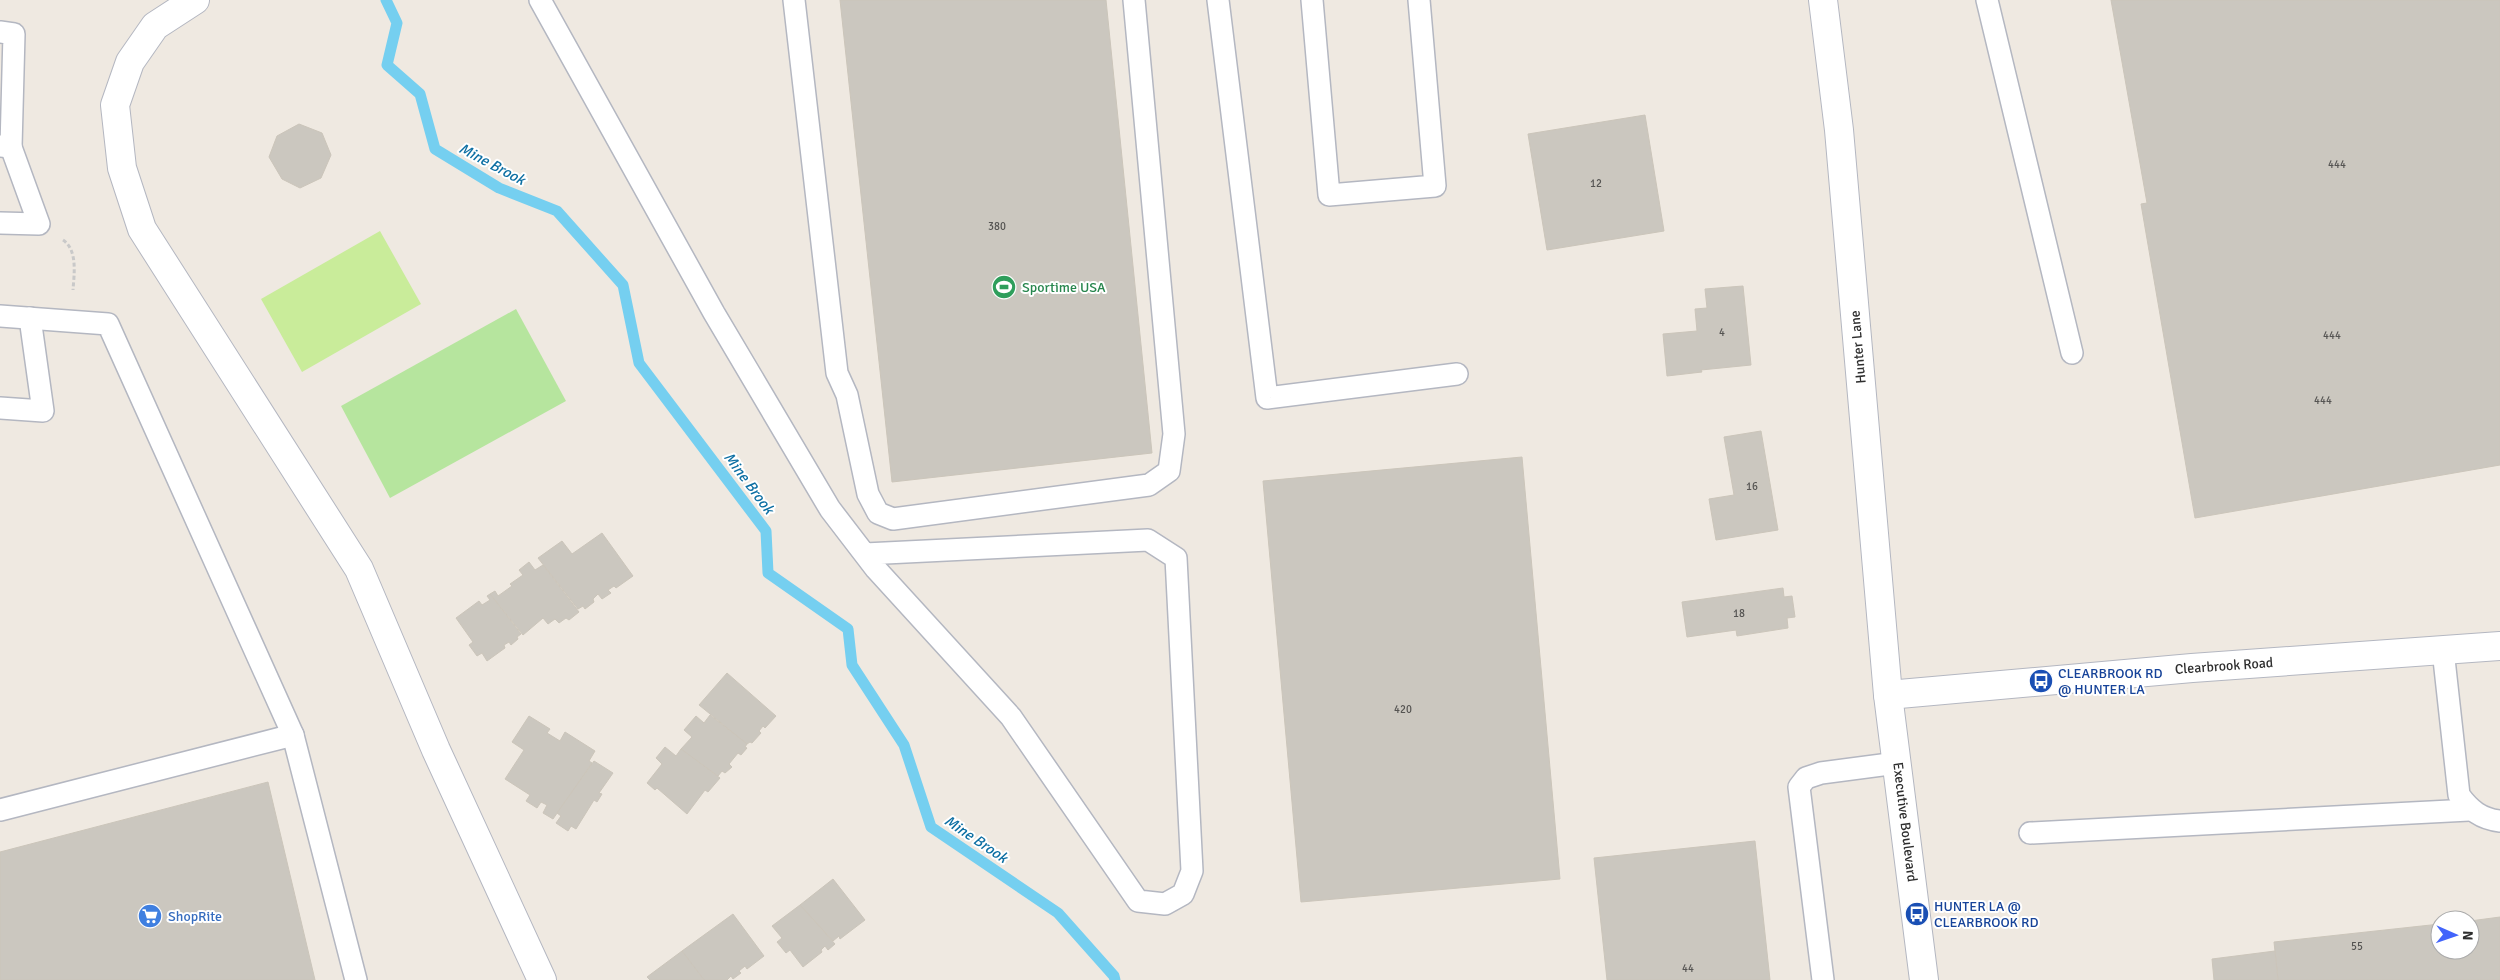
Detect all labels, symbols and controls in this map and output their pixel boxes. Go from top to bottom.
water label: Mine Brook [456,139,529,190]
house number: 444 [2328,158,2346,171]
house number: 12 [1590,177,1602,190]
house number: 380 [988,220,1006,233]
sports icon: Sportime USA [991,274,1017,300]
place label: Sportime USA [1022,279,1106,296]
street label: Hunter Lane [1846,310,1870,384]
house number: 4 [1719,326,1725,339]
house number: 444 [2323,329,2341,342]
house number: 444 [2314,394,2332,407]
water label: Mine Brook [720,449,779,518]
house number: 16 [1746,480,1758,493]
house number: 18 [1733,607,1745,620]
street label: Clearbrook Road [2174,654,2274,678]
place label: CLEARBROOK RD @ HUNTER LA [2058,665,2163,698]
bus stop icon: CLEARBROOK RD @ HUNTER LA [2028,668,2054,694]
house number: 420 [1394,703,1412,716]
street label: Executive Boulevard [1889,761,1921,883]
water label: Mine Brook [941,811,1012,868]
place label: HUNTER LA @ CLEARBROOK RD [1934,898,2039,931]
bus stop icon: HUNTER LA @ CLEARBROOK RD [1904,901,1930,927]
supermarket icon: ShopRite [137,903,163,929]
place label: ShopRite [168,908,222,925]
north arrow [2430,910,2480,960]
text: N [2459,930,2476,941]
house number: 55 [2351,940,2363,953]
house number: 44 [1682,962,1694,975]

